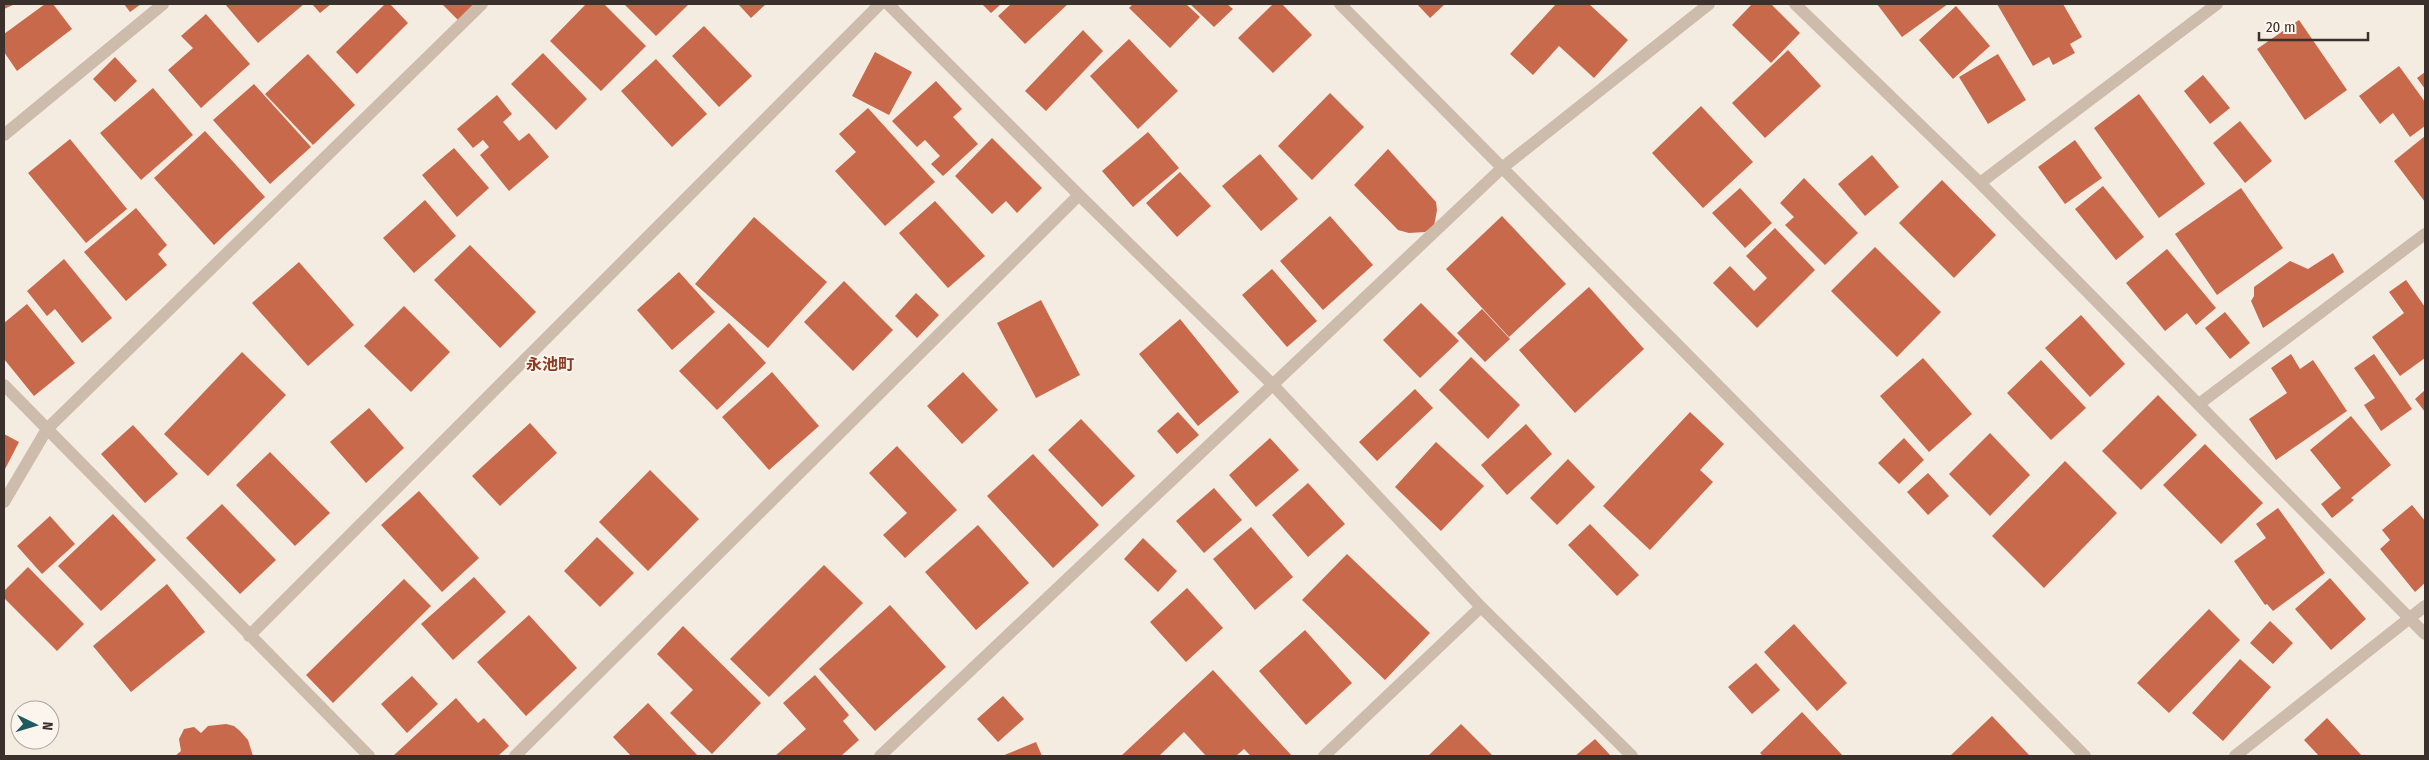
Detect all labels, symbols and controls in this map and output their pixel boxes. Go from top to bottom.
scale bar [2259,10,2368,42]
text: 20 m [2266,18,2296,36]
district label: 永池町 [526,355,574,374]
north arrow [10,700,60,750]
text: N [39,721,56,731]

